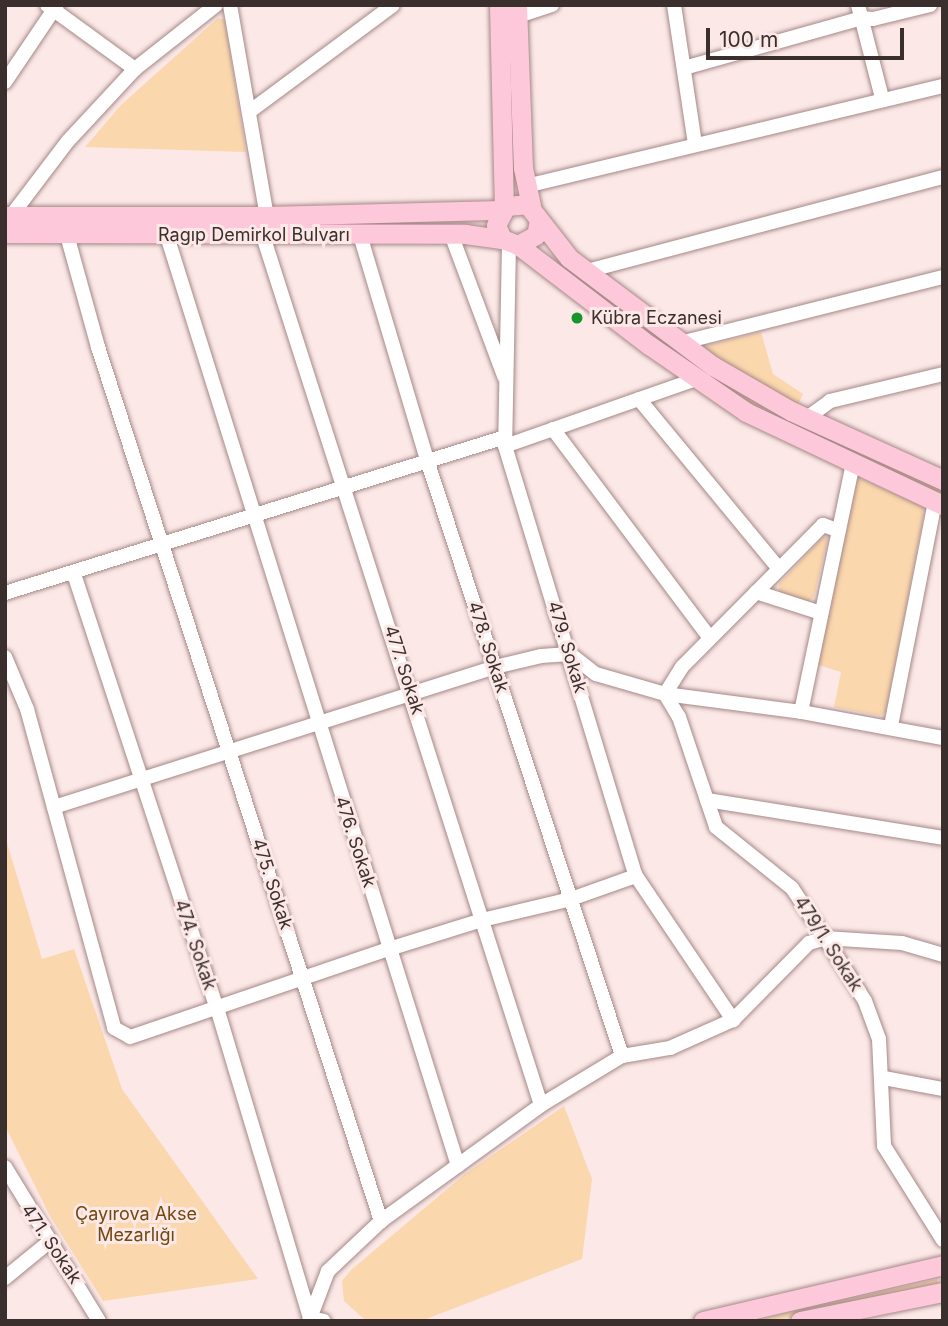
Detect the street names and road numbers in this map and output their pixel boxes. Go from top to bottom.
street label: Ragıp Demirkol Bulvarı [158,224,350,246]
street label: 478. Sokak [463,599,513,695]
street label: 479. Sokak [543,599,591,695]
street label: 477. Sokak [379,623,429,717]
street label: 476. Sokak [330,794,380,890]
street label: 475. Sokak [247,836,297,932]
street label: 479/1. Sokak [789,892,867,996]
street label: 474. Sokak [169,897,221,993]
street label: 471. Sokak [16,1200,86,1288]

